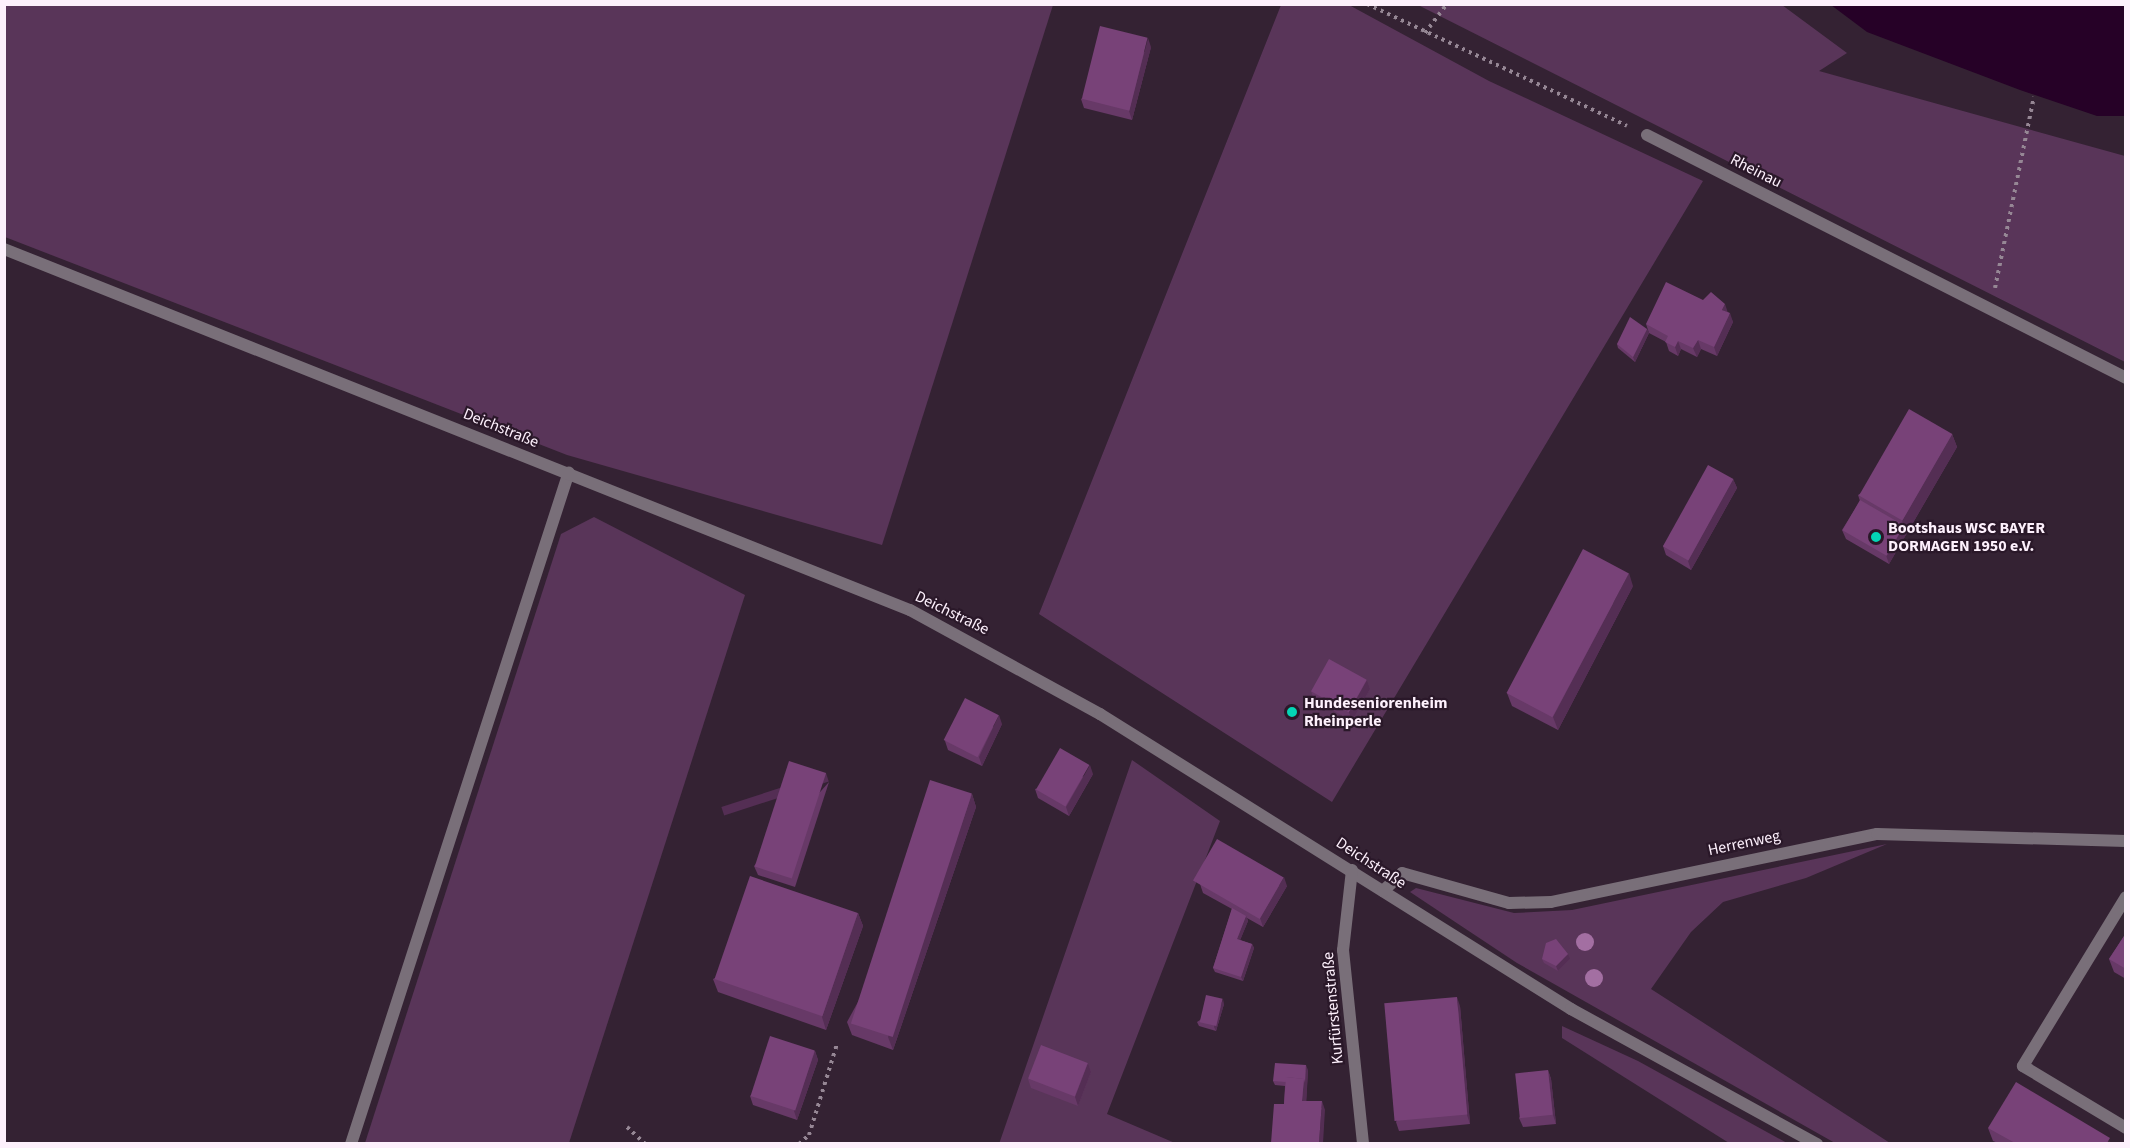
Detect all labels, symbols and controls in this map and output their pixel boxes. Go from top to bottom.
street label: Rheinau [1727,150,1785,192]
street label: Deichstraße [460,404,542,452]
place label: Bootshaus WSC BAYER DORMAGEN 1950 e.V. [1888,518,2045,556]
marker: Bootshaus WSC BAYER DORMAGEN 1950 e.V. [1869,530,1883,544]
street label: Deichstraße [912,587,992,639]
place label: Hundeseniorenheim Rheinperle [1304,693,1448,731]
marker: Hundeseniorenheim Rheinperle [1285,705,1299,719]
street label: Herrenweg [1706,826,1782,860]
street label: Deichstraße [1332,833,1410,893]
street label: Kurfürstenstraße [1319,951,1347,1065]

